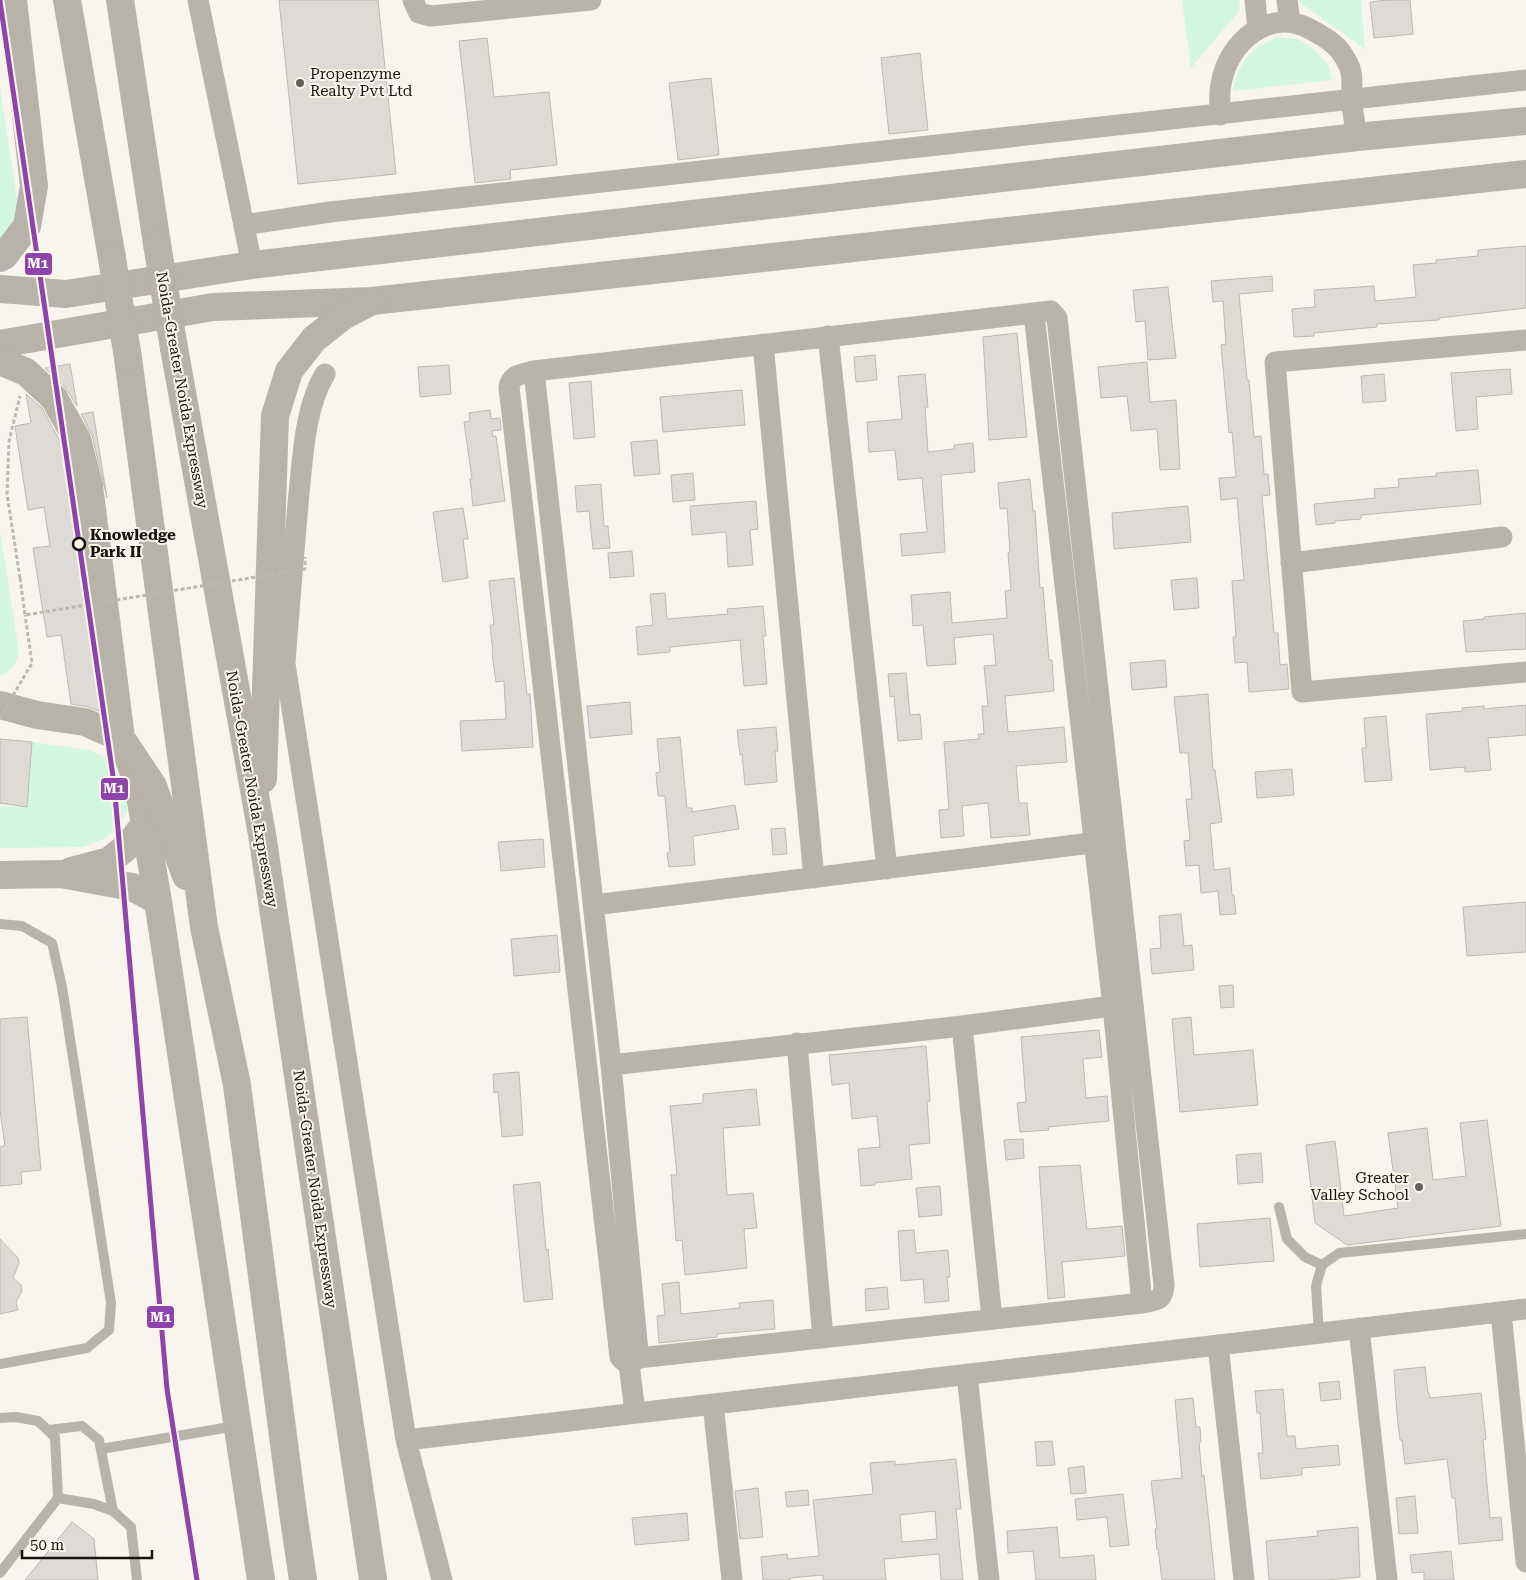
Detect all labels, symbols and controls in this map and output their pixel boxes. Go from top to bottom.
place label: Propenzyme Realty Pvt Ltd [310,65,413,100]
marker: Propenzyme Realty Pvt Ltd [294,77,306,89]
line badge: M1 [24,252,53,276]
text: M1 [27,255,49,271]
street label: Noida-Greater Noida Expressway [152,270,212,510]
place label: Knowledge Park II [90,526,176,561]
marker: Knowledge Park II [72,537,86,551]
street label: Noida-Greater Noida Expressway [222,669,282,909]
line badge: M1 [100,777,129,801]
text: M1 [103,780,125,796]
street label: Noida-Greater Noida Expressway [289,1069,341,1309]
place label: Greater Valley School [1311,1169,1409,1204]
marker: Greater Valley School [1413,1181,1425,1193]
line badge: M1 [146,1305,175,1329]
text: M1 [150,1309,172,1325]
scale bar [22,1528,152,1560]
text: 50 m [30,1536,65,1554]

